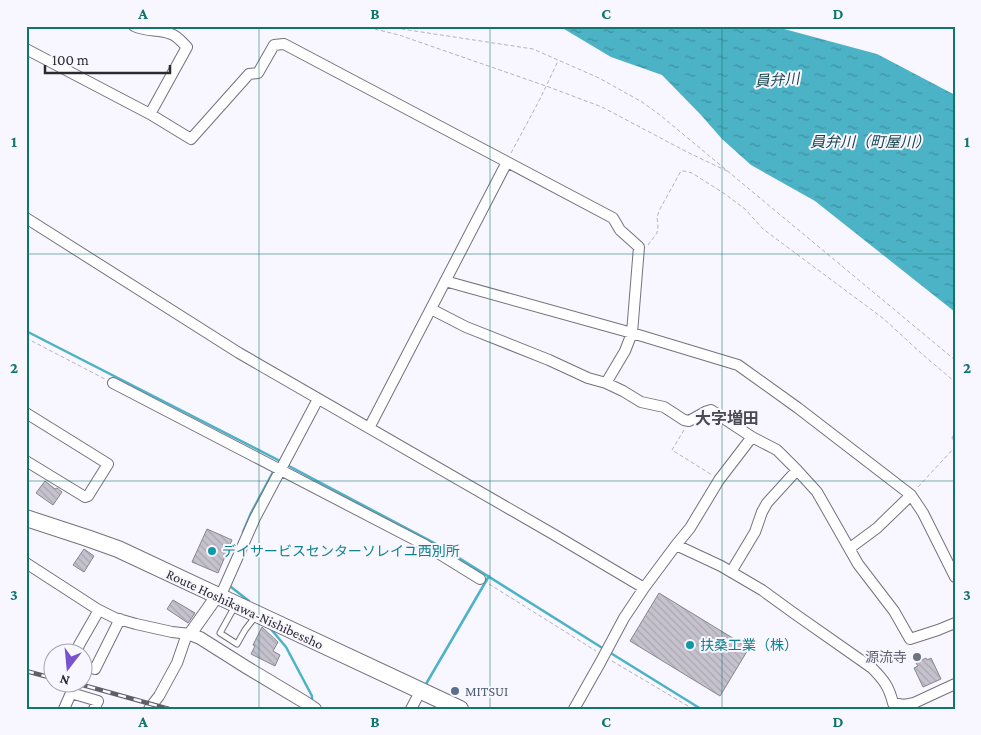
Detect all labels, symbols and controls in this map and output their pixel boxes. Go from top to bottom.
text: A [137,5,148,22]
text: B [370,5,380,22]
text: C [601,5,611,22]
text: D [832,5,844,22]
scale bar [45,42,170,74]
text: 100 m [52,52,89,68]
water label: 員弁川 [754,70,802,90]
text: 1 [11,133,17,150]
text: 1 [964,133,970,150]
water label: 員弁川（町屋川） [810,134,930,150]
text: 2 [10,359,18,376]
text: 2 [963,359,971,376]
district label: 大字増田 [695,409,759,427]
place label: デイサービスセンターソレイユ西別所 [222,543,460,559]
marker: デイサービスセンターソレイユ西別所 [206,545,218,557]
street label: Route Hoshikawa-Nishibessho [164,566,326,652]
text: 3 [10,586,18,603]
text: 3 [963,586,971,603]
place label: 扶桑工業（株） [700,637,798,653]
marker: 扶桑工業（株） [684,639,696,651]
north arrow [42,642,92,692]
place label: 源流寺 [865,649,907,665]
marker: 源流寺 [911,651,923,663]
text: N [57,671,71,690]
place label: MITSUI [465,683,508,699]
marker: MITSUI [449,685,461,697]
text: A [137,713,148,730]
text: B [370,713,380,730]
text: C [601,713,611,730]
text: D [832,713,844,730]

